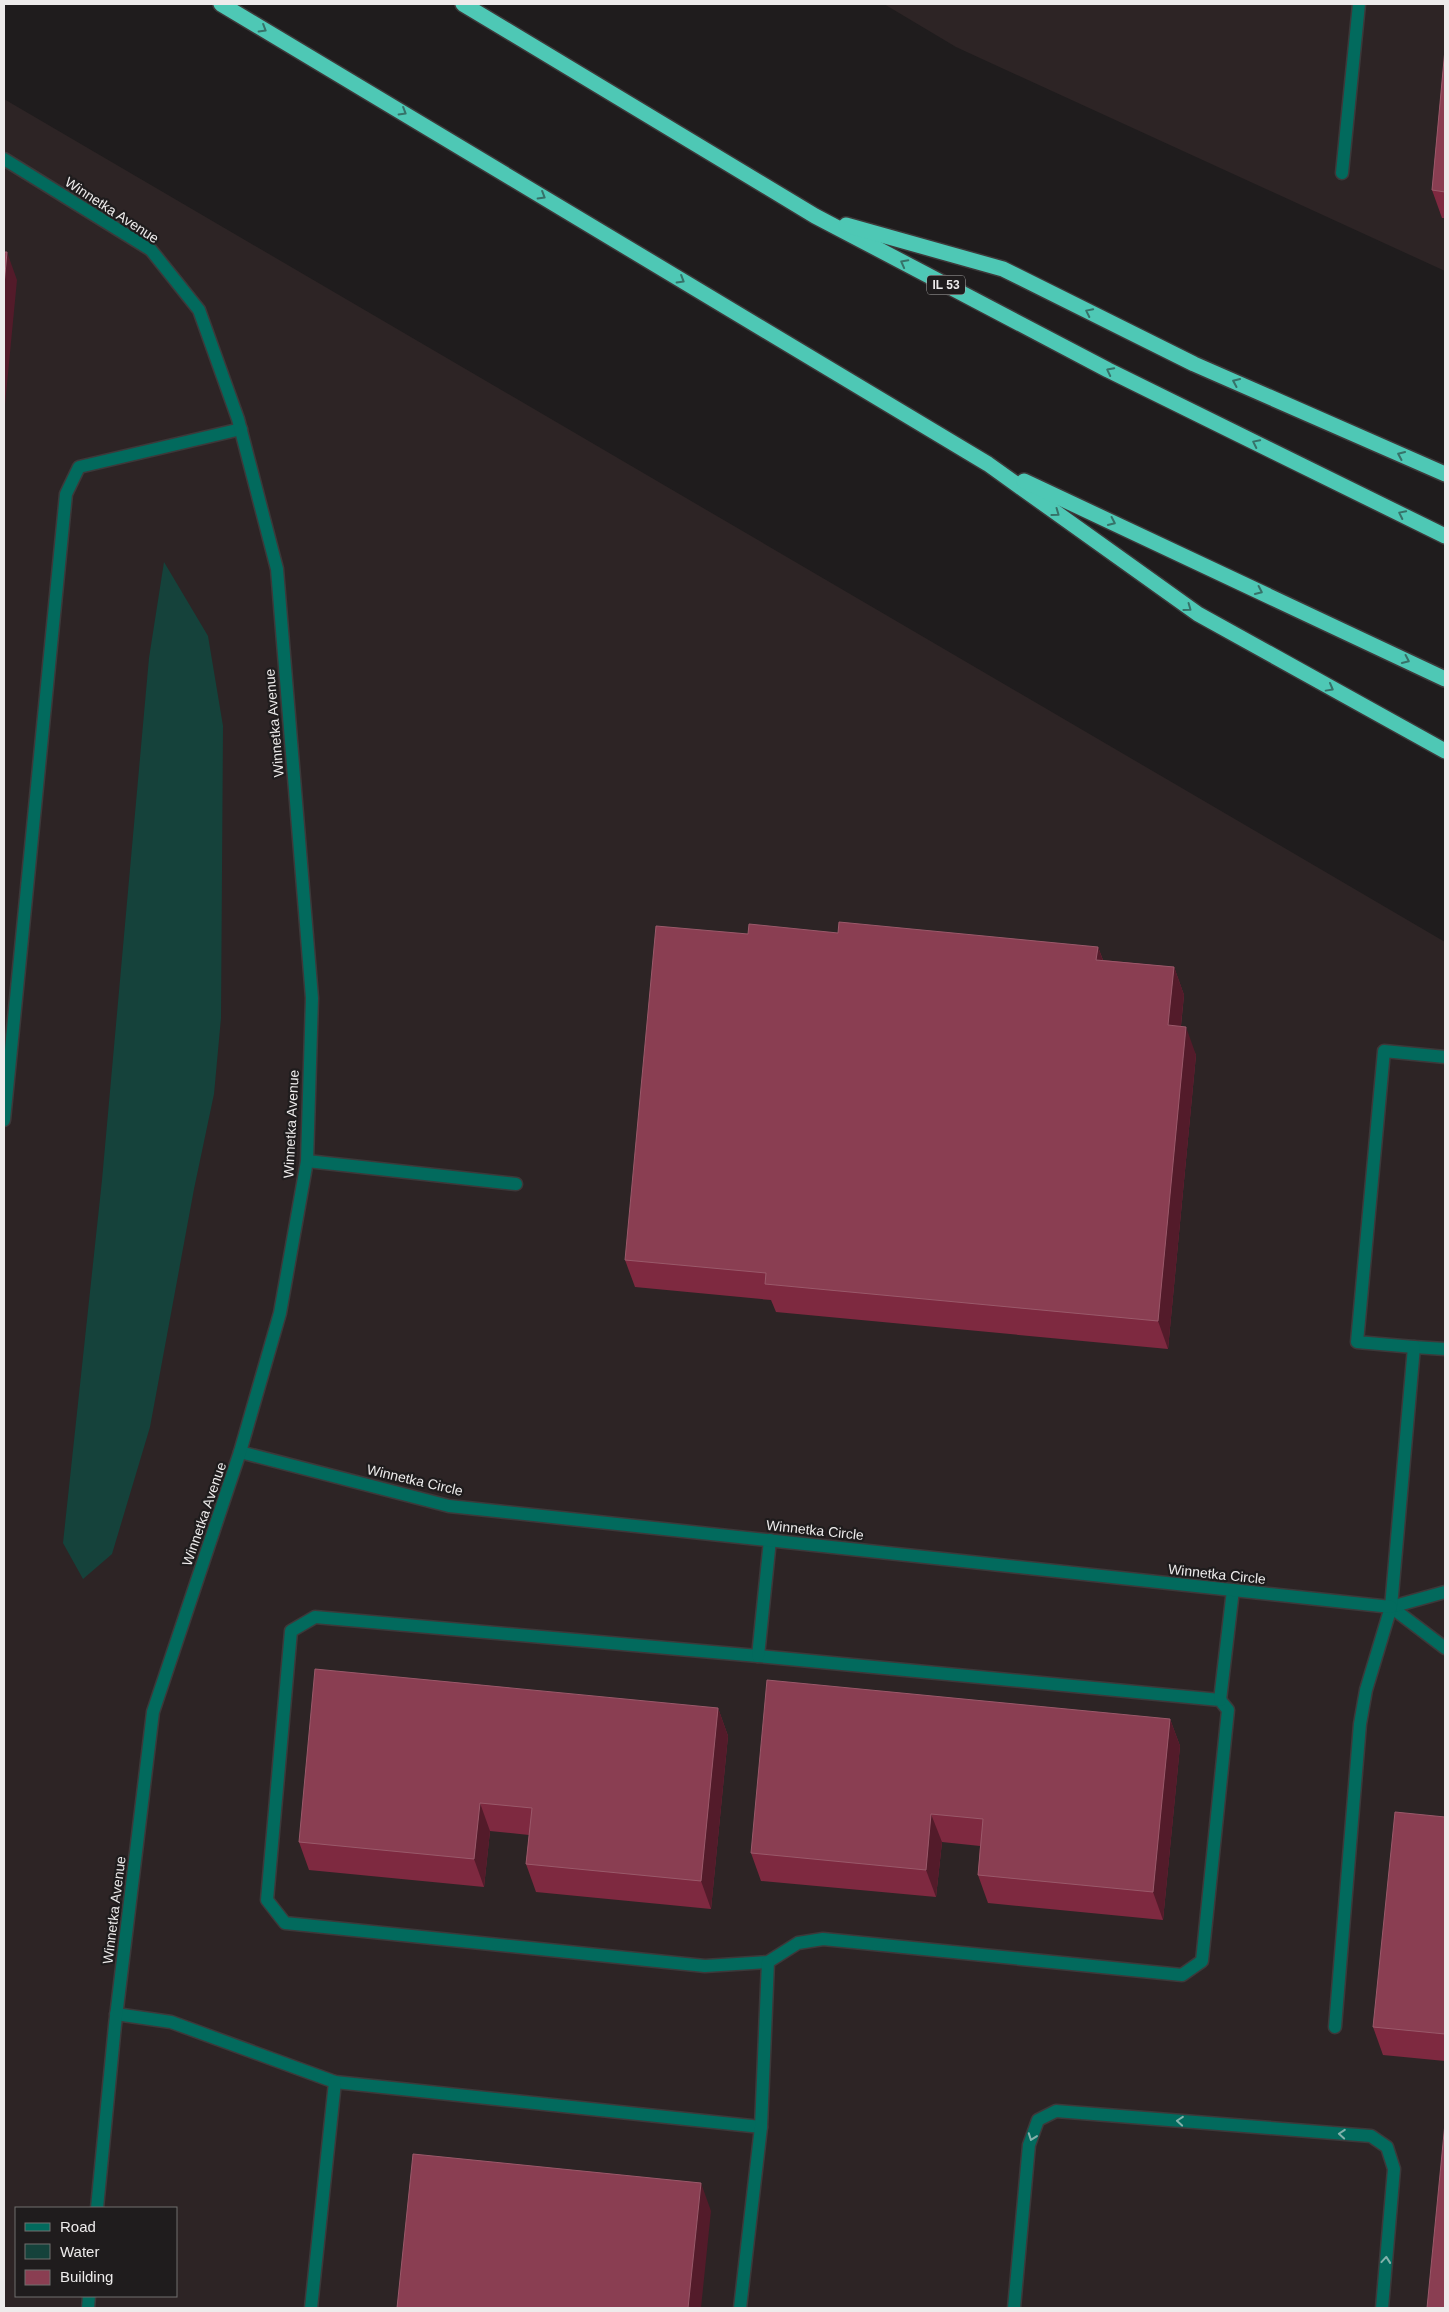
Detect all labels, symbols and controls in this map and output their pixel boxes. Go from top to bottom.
one-way arrow [258,22,267,32]
one-way arrow [397,106,406,116]
street label: Winnetka Avenue [62,174,162,246]
one-way arrow [536,190,545,200]
one-way arrow [900,259,909,269]
one-way arrow [676,273,685,283]
road number: IL 53 [927,276,965,294]
one-way arrow [1085,308,1094,318]
one-way arrow [1106,367,1115,377]
one-way arrow [1232,378,1241,389]
one-way arrow [1252,438,1261,449]
one-way arrow [1397,450,1406,461]
one-way arrow [1051,507,1060,516]
one-way arrow [1398,510,1407,520]
one-way arrow [1107,516,1116,526]
one-way arrow [1254,585,1263,595]
one-way arrow [1183,602,1192,611]
one-way arrow [1401,654,1410,665]
street label: Winnetka Avenue [261,668,287,778]
one-way arrow [1324,682,1333,692]
street label: Winnetka Avenue [280,1069,302,1179]
street label: Winnetka Avenue [179,1460,229,1568]
street label: Winnetka Circle [365,1461,465,1499]
street label: Winnetka Circle [765,1517,865,1543]
street label: Winnetka Circle [1167,1561,1267,1587]
street label: Winnetka Avenue [99,1855,129,1965]
one-way arrow [1176,2116,1184,2127]
one-way arrow [1338,2129,1346,2140]
one-way arrow [1028,2132,1038,2141]
legend [15,2207,178,2297]
text: Road [60,2218,96,2235]
text: Water [60,2243,99,2260]
one-way arrow [1381,2255,1392,2263]
text: Building [60,2268,113,2285]

